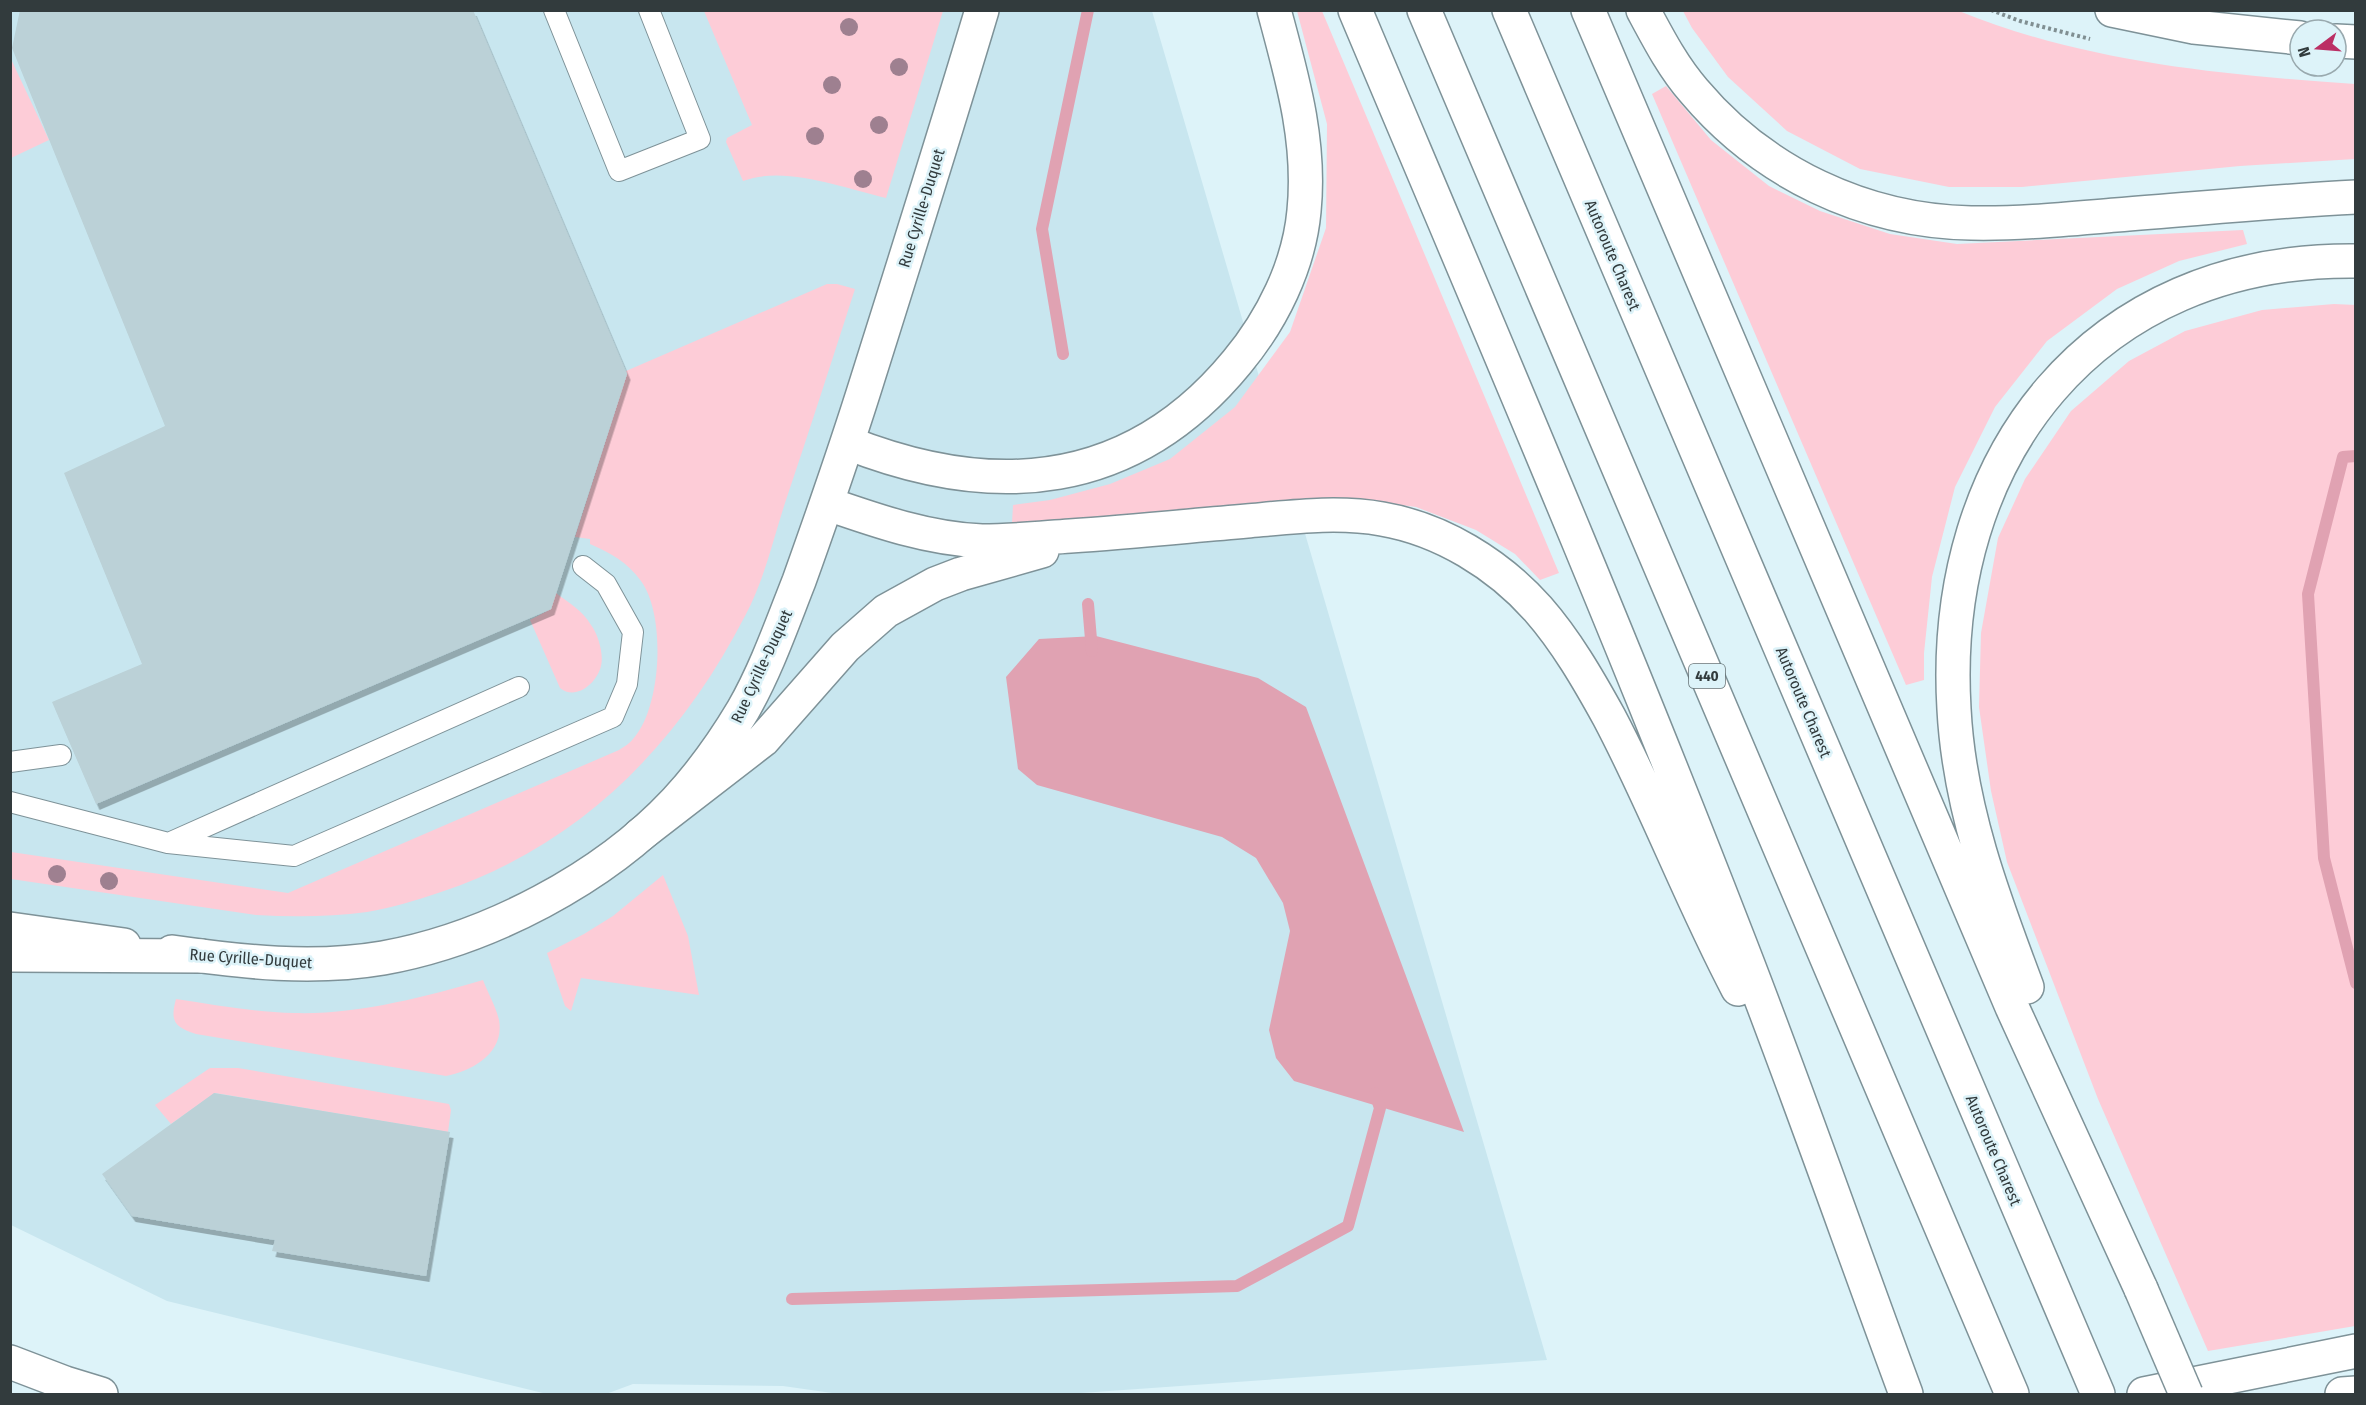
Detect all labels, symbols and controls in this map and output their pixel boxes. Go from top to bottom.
north arrow [2288,18,2348,78]
text: N [2294,45,2315,59]
street label: Rue Cyrille-Duquet [894,146,949,270]
street label: Autoroute Charest [1581,197,1645,314]
street label: Rue Cyrille-Duquet [727,606,796,726]
street label: Autoroute Charest [1772,644,1836,761]
road number: 440 [1689,664,1725,688]
street label: Rue Cyrille-Duquet [189,945,314,972]
street label: Autoroute Charest [1962,1092,2026,1209]

